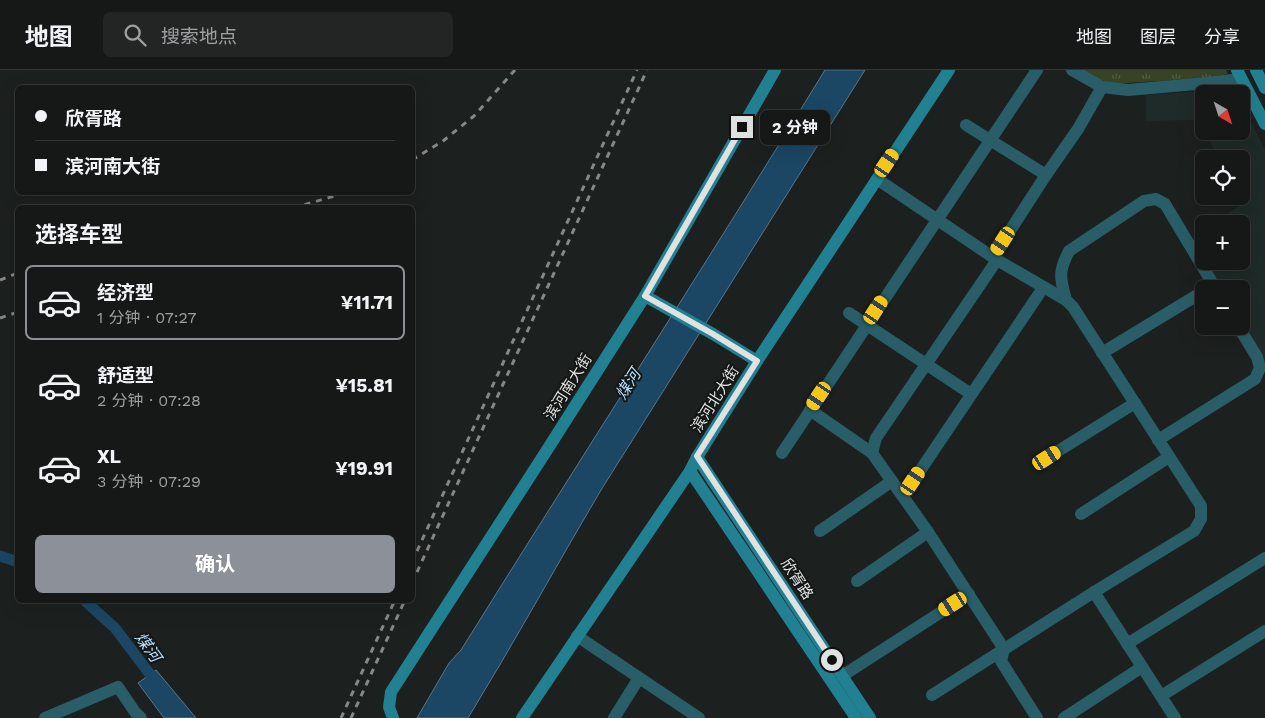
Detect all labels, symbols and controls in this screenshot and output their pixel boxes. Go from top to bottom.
search box [103,12,453,57]
icon: search [121,21,149,49]
text: 地图 [25,23,73,51]
text: 搜索地点 [161,25,237,48]
text: 地图 [1076,26,1112,47]
text: 图层 [1140,26,1176,47]
text: 分享 [1204,26,1240,47]
north arrow [1195,85,1250,140]
map controls [1195,85,1250,335]
text: 欣胥路 [65,107,122,130]
callout: 2 分钟 [760,110,830,144]
route end [731,116,753,138]
text: 2 分钟 [772,118,818,137]
car [872,146,901,180]
button: locate [1195,150,1250,205]
text: 滨河南大街 [65,155,160,178]
button: + [1195,215,1250,270]
text: 选择车型 [35,222,123,247]
car [988,224,1017,258]
icon: car [37,280,82,325]
button: − [1195,280,1250,335]
text: 经济型 [97,281,154,304]
text: ¥11.71 [341,291,393,314]
car [861,293,890,327]
text: 1 分钟 · 07:27 [97,308,197,327]
street label: 滨河南大街 [540,350,596,424]
street label: 滨河北大街 [687,362,743,436]
icon: car [37,363,82,408]
water label: 煤河 [611,363,646,403]
text: 舒适型 [97,364,154,387]
text: ¥15.81 [335,374,393,397]
car [804,379,833,413]
text: 2 分钟 · 07:28 [97,391,201,410]
car [1030,444,1063,472]
text: XL [97,445,121,468]
icon: car [37,446,82,491]
text: ¥19.91 [335,457,393,480]
car [898,464,927,498]
text: 3 分钟 · 07:29 [97,472,201,491]
button: 确认 [35,535,395,593]
street label: 欣胥路 [777,555,817,603]
car [936,590,969,618]
water label: 煤河 [131,628,167,668]
route start [821,649,843,671]

